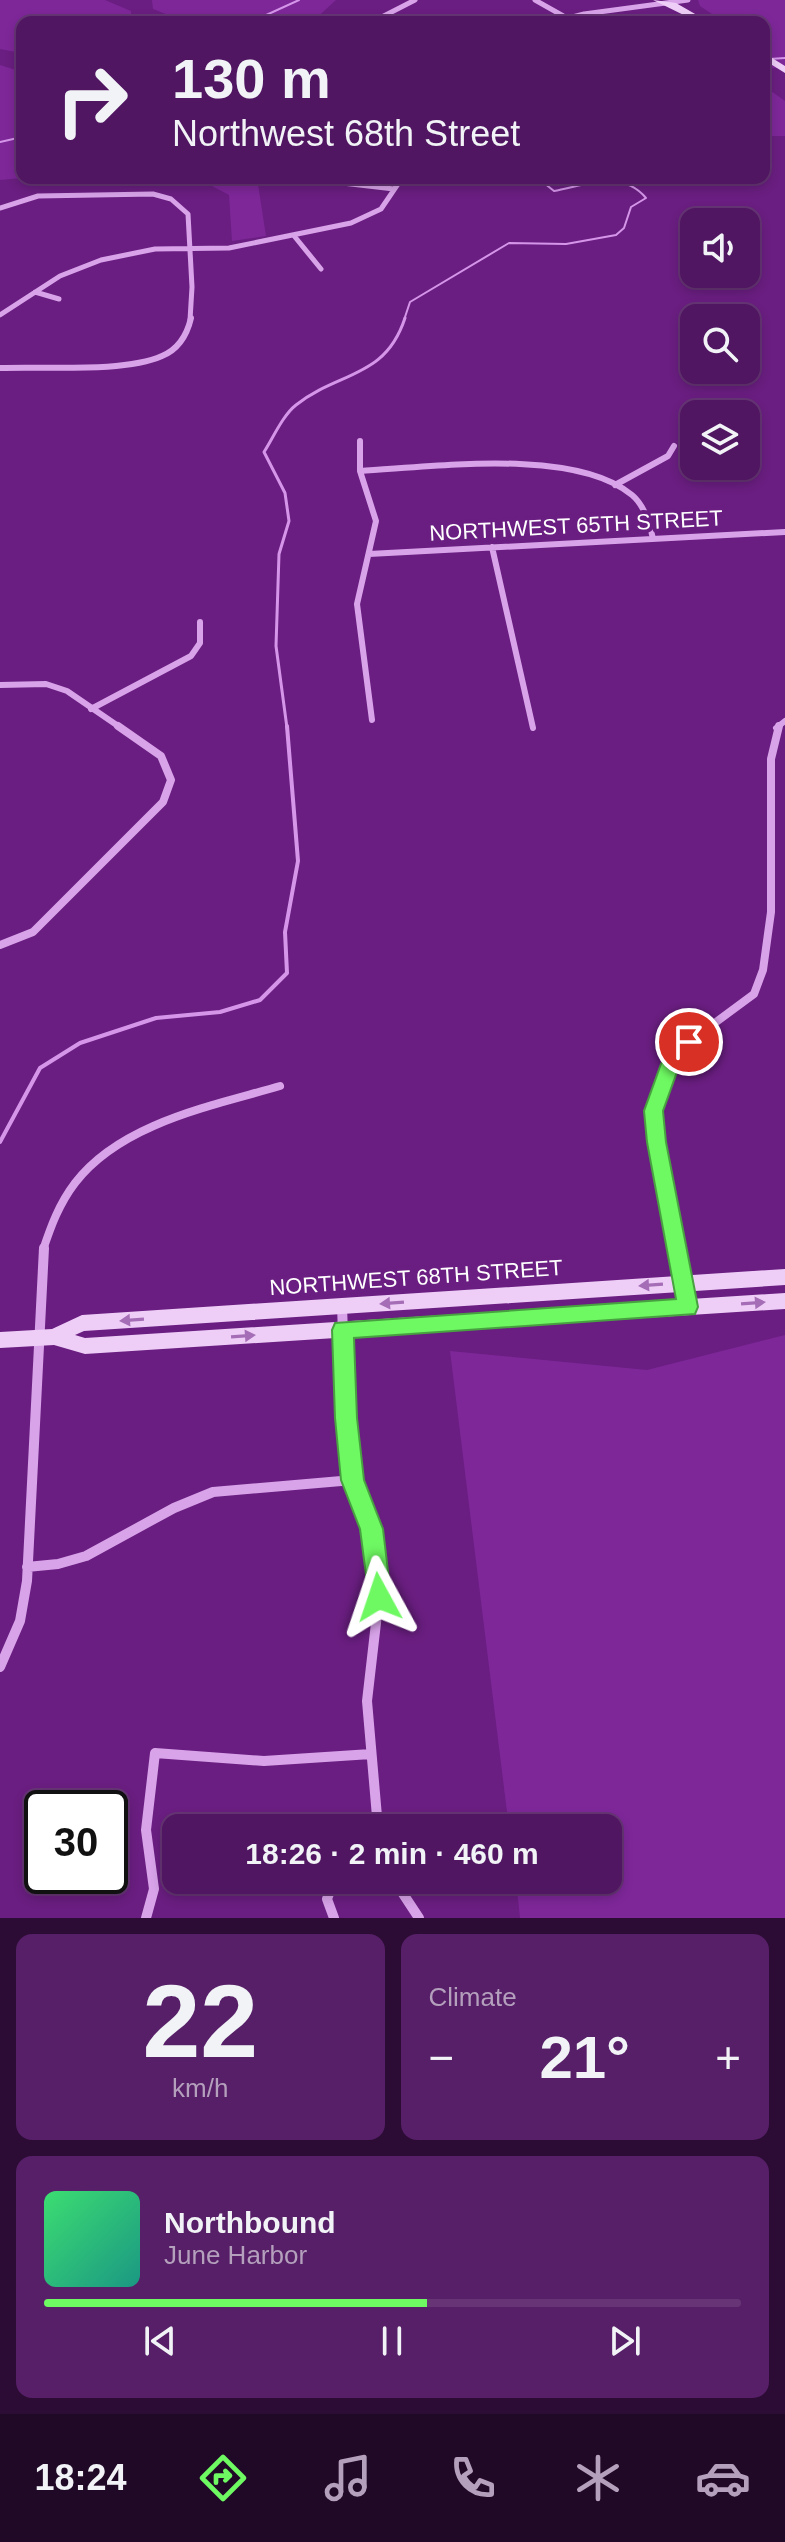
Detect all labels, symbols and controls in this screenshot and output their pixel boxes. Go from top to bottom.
text: 130 m [172,47,331,110]
icon: right [40,48,144,152]
text: Northwest 68th Street [172,113,520,154]
map controls [680,208,760,480]
button: sound [680,208,760,288]
button: search [680,304,760,384]
button: layers [680,400,760,480]
street label: NORTHWEST 65TH STREET [429,505,723,546]
pin [655,1008,723,1076]
icon: arrive [667,1020,711,1064]
street label: NORTHWEST 68TH STREET [269,1255,563,1300]
one-way arrow [638,1279,663,1292]
one-way arrow [741,1296,766,1309]
one-way arrow [379,1297,404,1310]
one-way arrow [119,1314,144,1327]
one-way arrow [231,1329,256,1342]
position arrow [337,1555,421,1639]
speed limit sign: 30 [24,1790,128,1894]
text: 18:26 · 2 min · 460 m [245,1837,539,1870]
text: 22 [142,1963,258,2079]
text: Climate [429,1982,517,2012]
text: 21° [539,2024,630,2091]
text: − [429,2033,454,2082]
text: + [715,2033,741,2082]
text: km/h [172,2073,228,2103]
text: Northbound [164,2206,336,2239]
text: June Harbor [164,2240,307,2270]
icon: previous [138,2319,182,2363]
icon: pause [370,2319,414,2363]
icon: next [603,2319,647,2363]
icon: directions [195,2450,251,2506]
icon: music [320,2450,376,2506]
icon: phone [445,2450,501,2506]
icon: climate [570,2450,626,2506]
icon: car [695,2450,751,2506]
text: 18:24 [34,2457,126,2498]

